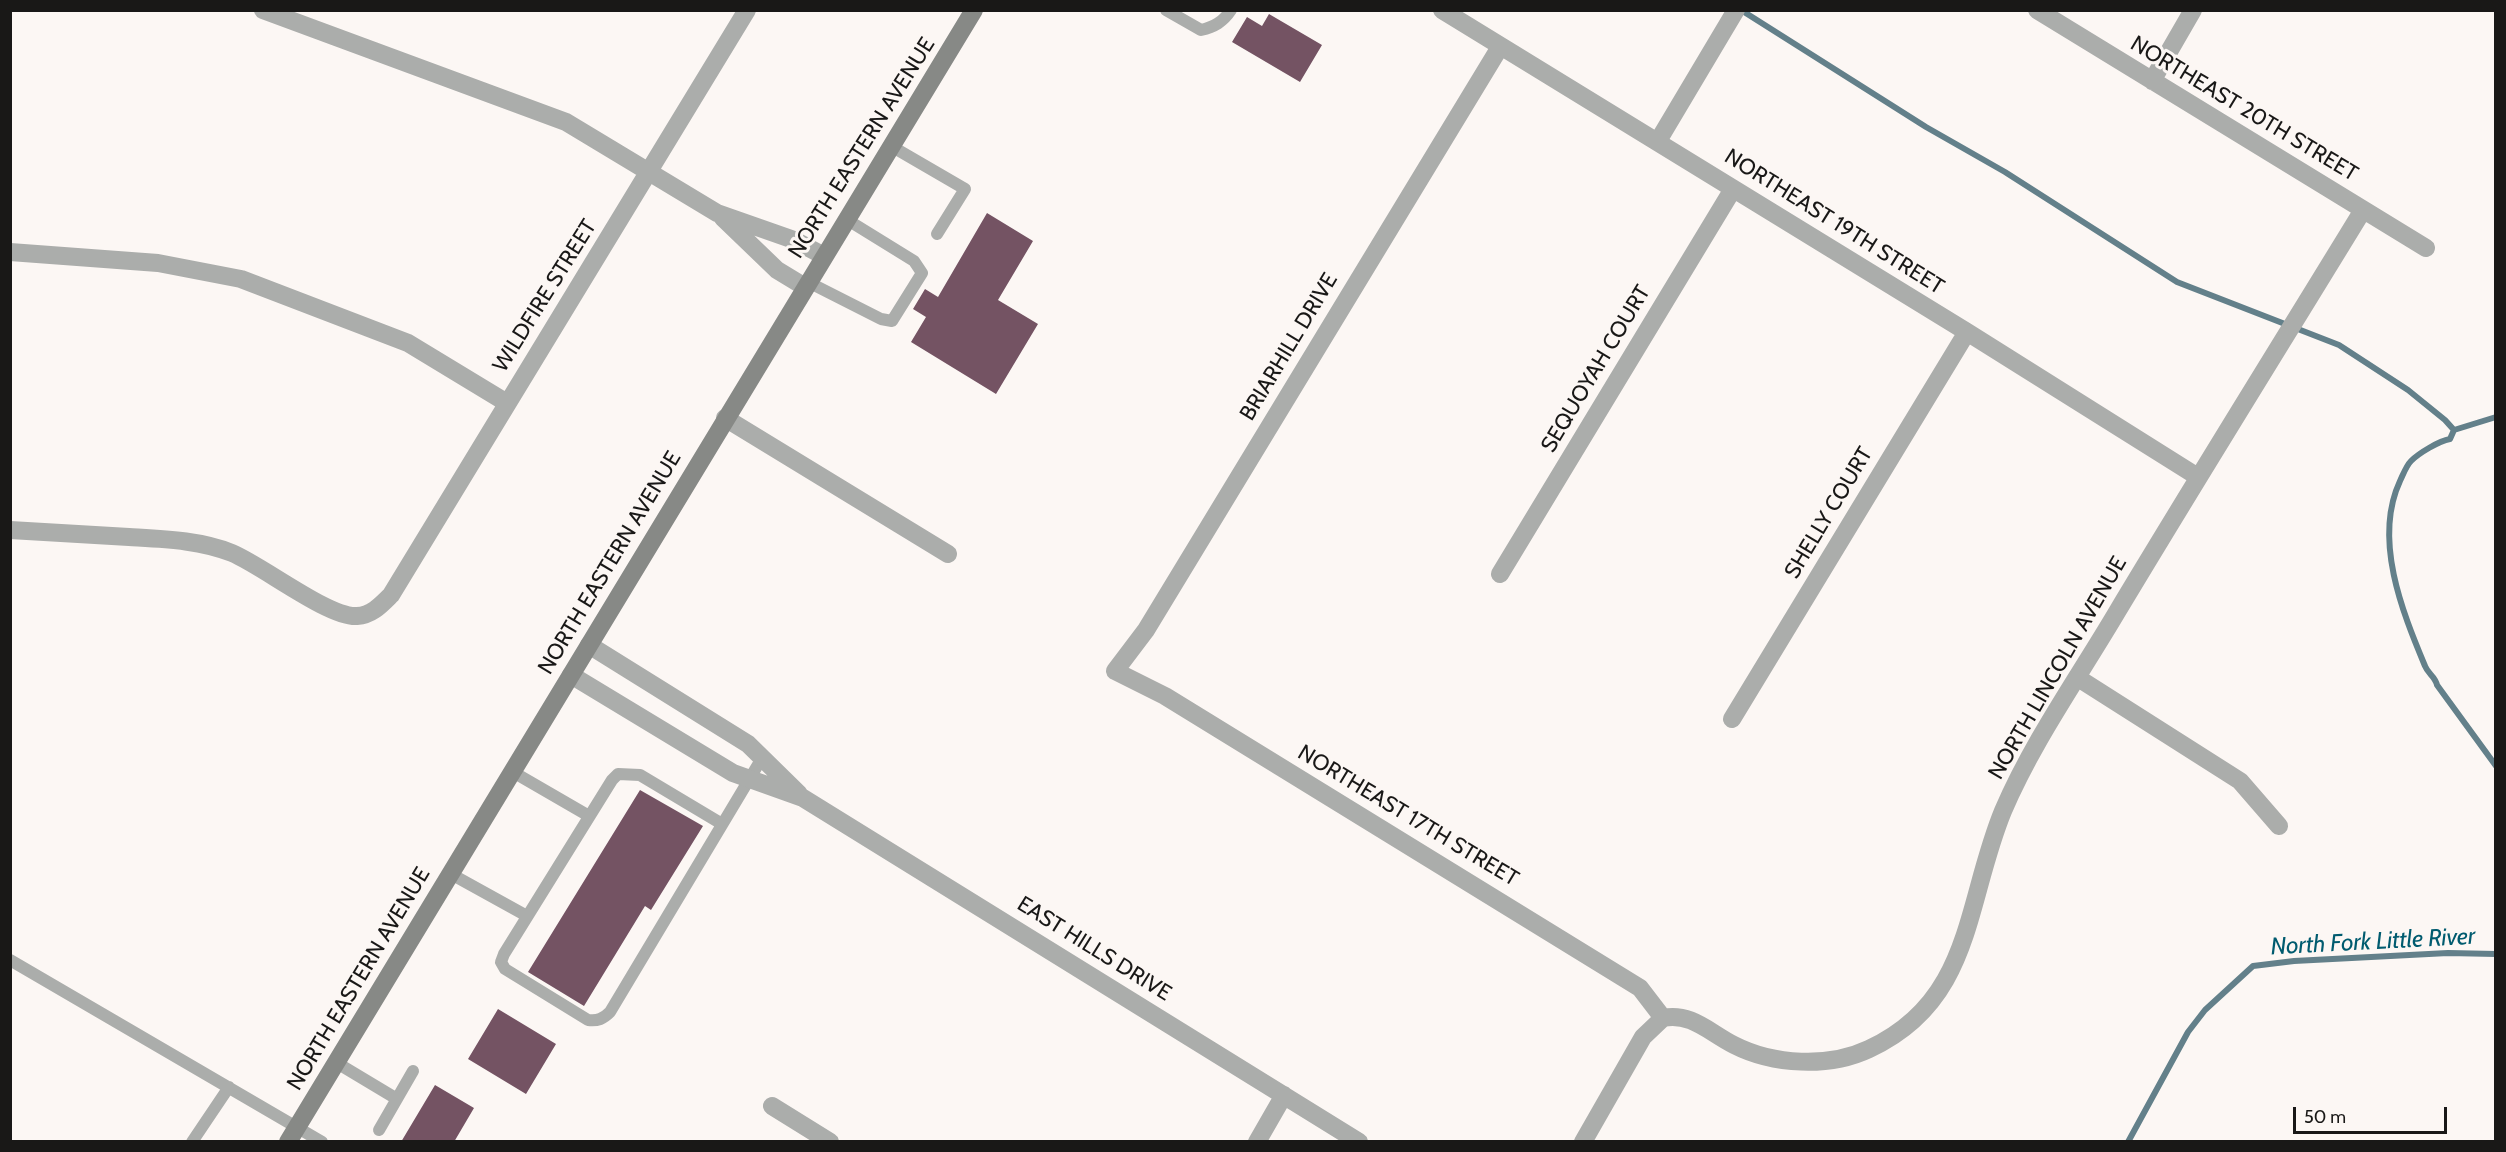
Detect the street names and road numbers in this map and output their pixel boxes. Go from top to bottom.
street label: NORTHEAST 20TH STREET [2126,31,2362,187]
street label: NORTH EASTERN AVENUE [783,33,941,263]
street label: NORTHEAST 19TH STREET [1719,144,1949,300]
street label: WILDFIRE STREET [487,215,603,377]
street label: BRIARHILL DRIVE [1235,268,1343,426]
street label: SEQUOYAH COURT [1536,281,1656,457]
street label: SHELLY COURT [1779,442,1879,584]
street label: NORTH EASTERN AVENUE [533,447,687,679]
street label: NORTH LINCOLN AVENUE [1983,552,2133,784]
street label: NORTHEAST 17TH STREET [1293,740,1523,892]
street label: NORTH EASTERN AVENUE [282,863,436,1095]
street label: EAST HILLS DRIVE [1012,891,1176,1007]

